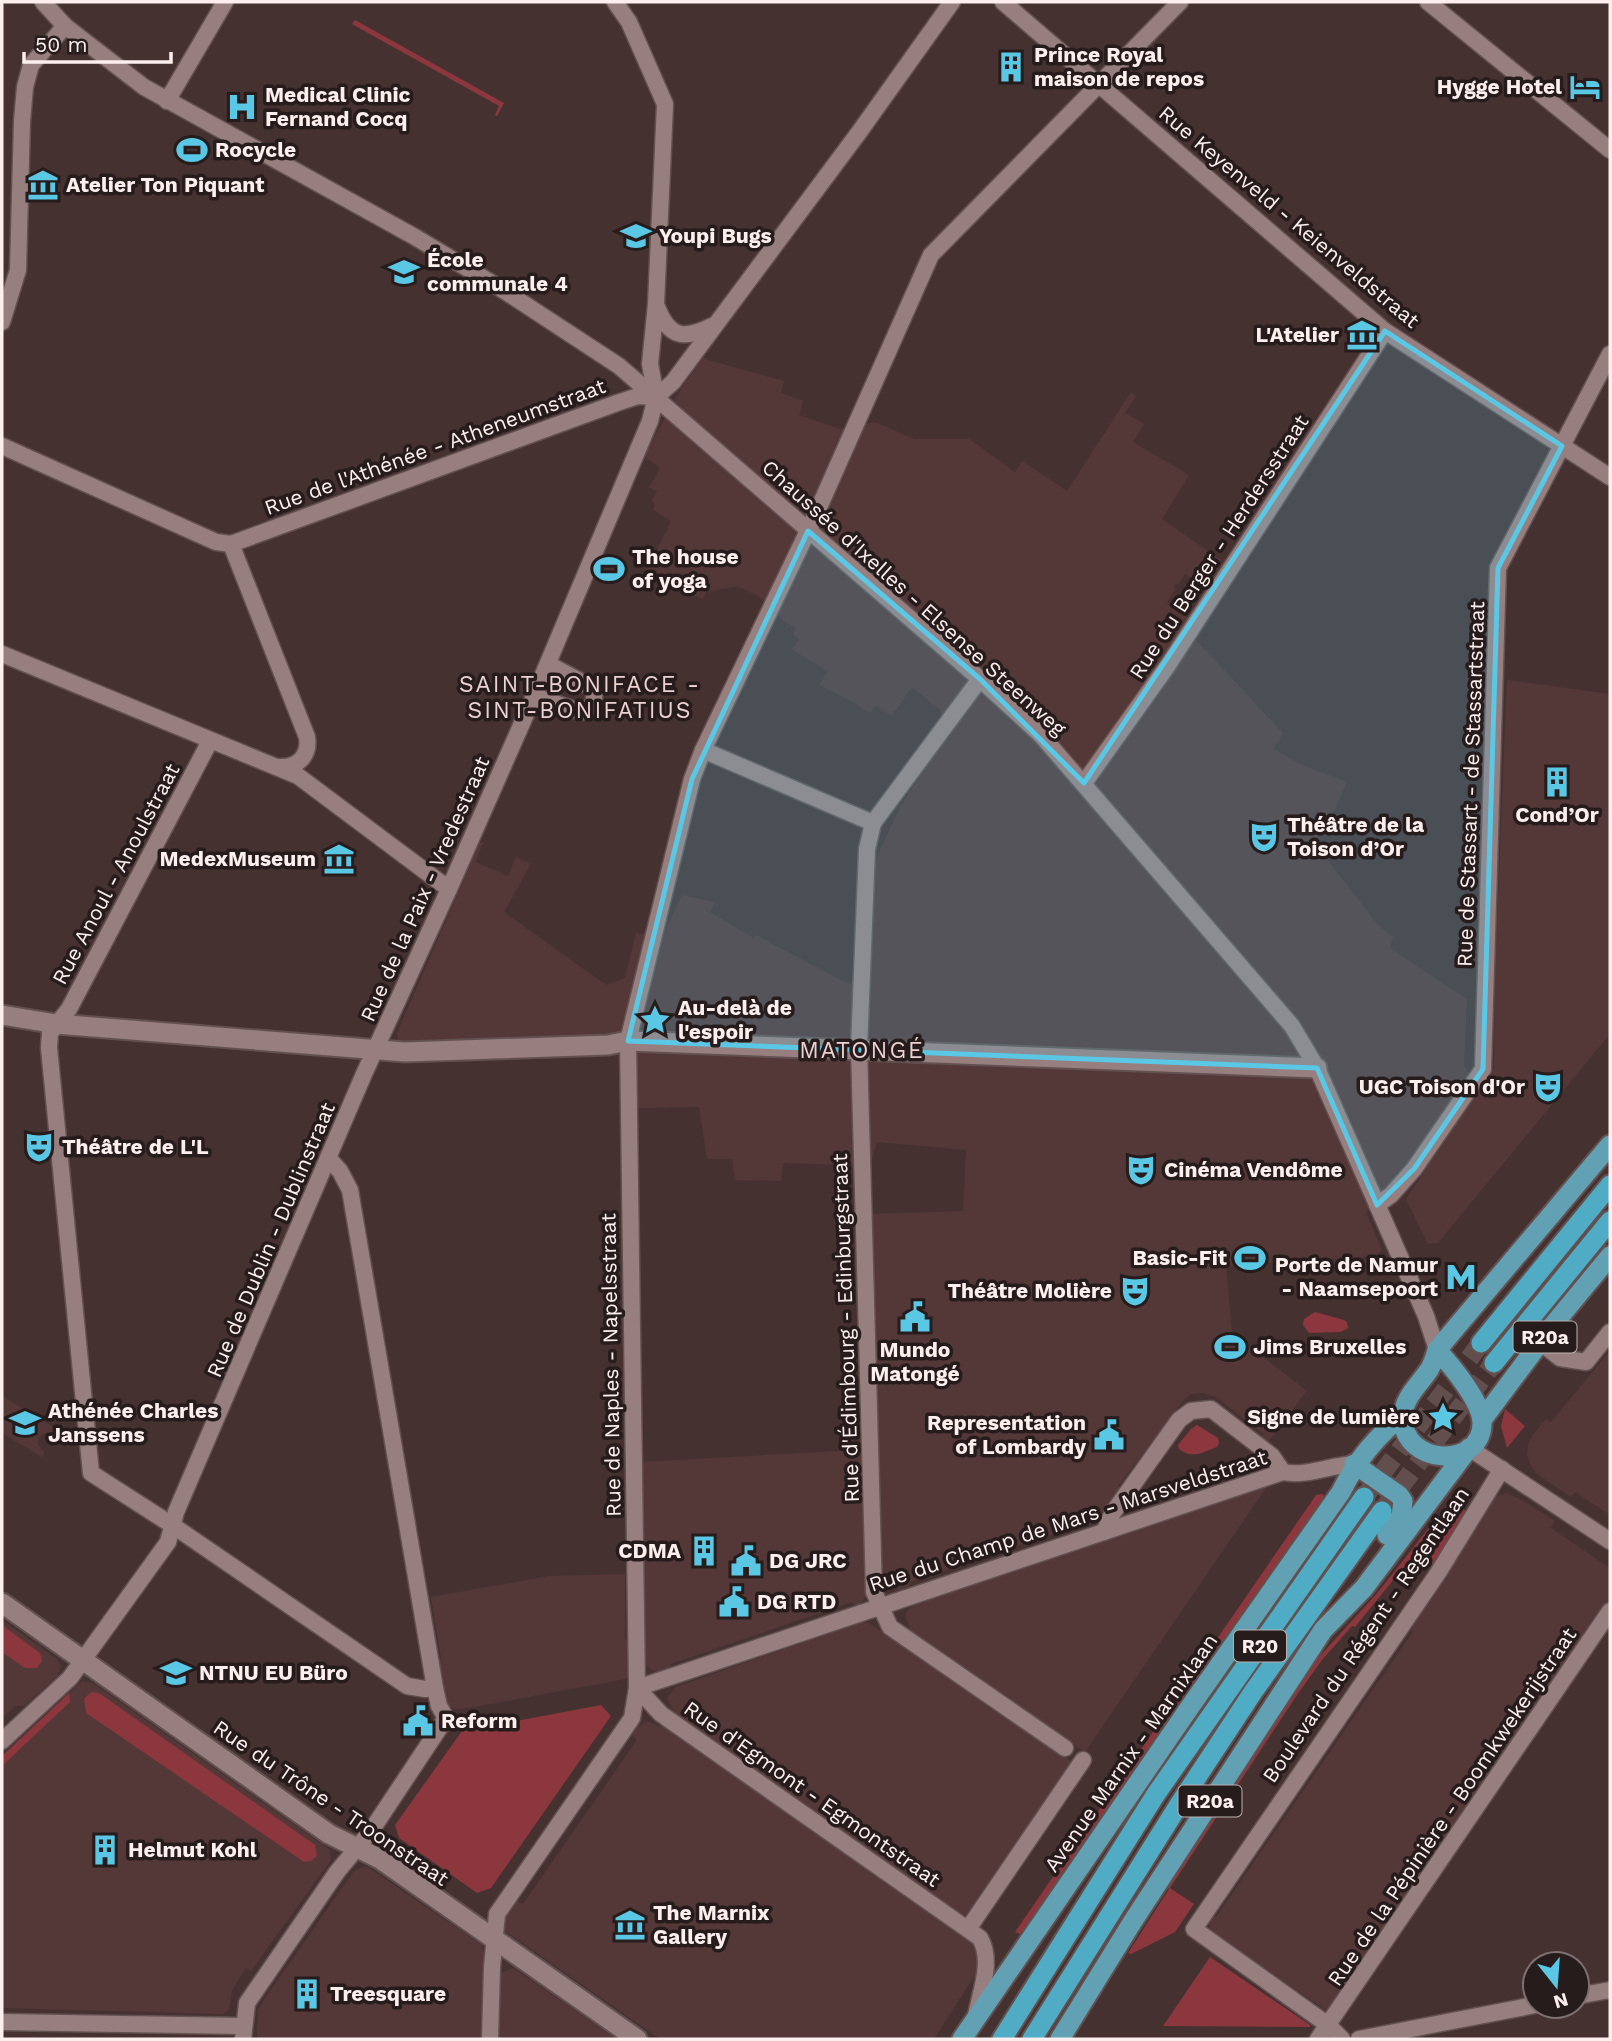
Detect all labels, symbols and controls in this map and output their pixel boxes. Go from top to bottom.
scale bar [24,21,172,65]
text: 50 m [35,32,87,57]
place label: Prince Royal maison de repos [1034,42,1204,91]
building icon: Prince Royal maison de repos [994,50,1028,84]
hotel icon: Hygge Hotel [1568,70,1602,104]
place label: Hygge Hotel [1437,74,1562,99]
place label: Medical Clinic Fernand Cocq [265,82,411,131]
hospital icon: Medical Clinic Fernand Cocq [225,90,259,124]
street label: Rue Keyenveld - Keienveldstraat [1154,100,1425,333]
sports icon: Rocycle [175,133,209,167]
place label: Rocycle [215,137,296,162]
museum icon: Atelier Ton Piquant [26,168,60,202]
place label: Atelier Ton Piquant [66,172,265,197]
school or university icon: Youpi Bugs [619,219,653,253]
place label: Youpi Bugs [659,223,772,248]
place label: École communale 4 [427,247,568,296]
school or university icon: École communale 4 [387,255,421,289]
museum icon: L'Atelier [1345,318,1379,352]
place label: L'Atelier [1255,322,1339,347]
street label: Rue de l'Athénée - Atheneumstraat [261,373,609,520]
street label: Rue du Berger - Herdersstraat [1124,410,1314,683]
street label: Chaussée d'Ixelles - Elsense Steenweg [757,454,1072,741]
place label: The house of yoga [632,544,739,593]
sports icon: The house of yoga [592,552,626,586]
street label: Rue de Stassart - de Stassartstraat [1452,600,1489,967]
district label: SAINT-BONIFACE - SINT-BONIFATIUS [459,671,701,724]
street label: Rue de la Paix - Vredestraat [355,752,495,1025]
street label: Rue Anoul - Anoulstraat [47,759,185,988]
building icon: Cond’Or [1540,765,1574,799]
place label: Cond’Or [1515,802,1599,827]
place label: Théâtre de la Toison d’Or [1287,812,1425,861]
theatre icon: Théâtre de la Toison d’Or [1247,820,1281,854]
museum icon: MedexMuseum [322,842,356,876]
place label: MedexMuseum [160,846,316,871]
place label: Au-delà de l'espoir [678,995,792,1044]
place icon: Au-delà de l'espoir [638,1003,672,1037]
district label: MATONGÉ [799,1037,925,1064]
theatre icon: UGC Toison d'Or [1531,1070,1565,1104]
place label: UGC Toison d'Or [1359,1074,1525,1099]
street label: Rue de Dublin - Dublinstraat [201,1098,340,1381]
theatre icon: Théâtre de L'L [22,1130,56,1164]
place label: Théâtre de L'L [62,1134,209,1159]
street label: Rue d'Édimbourg - Edinburgstraat [827,1153,864,1503]
theatre icon: Cinéma Vendôme [1124,1153,1158,1187]
place label: Cinéma Vendôme [1164,1157,1343,1182]
street label: Rue de Naples - Napelsstraat [595,1213,626,1517]
sports icon: Basic-Fit [1233,1241,1267,1275]
place label: Basic-Fit [1132,1245,1227,1270]
place label: Porte de Namur - Naamsepoort [1275,1252,1438,1301]
metro station icon: Porte de Namur - Naamsepoort [1444,1260,1478,1294]
theatre icon: Théâtre Molière [1118,1274,1152,1308]
place label: Théâtre Molière [947,1278,1112,1303]
public building icon: Mundo Matongé [898,1300,932,1334]
road number: R20a [1514,1322,1576,1352]
sports icon: Jims Bruxelles [1213,1330,1247,1364]
place label: Jims Bruxelles [1253,1334,1406,1359]
place label: Mundo Matongé [870,1337,960,1386]
place label: Athénée Charles Janssens [48,1398,218,1447]
place icon: Signe de lumière [1426,1400,1460,1434]
place label: Signe de lumière [1247,1404,1420,1429]
school or university icon: Athénée Charles Janssens [8,1406,42,1440]
place label: Representation of Lombardy [927,1410,1086,1459]
public building icon: Representation of Lombardy [1092,1418,1126,1452]
street label: Rue du Champ de Mars - Marsveldstraat [866,1444,1270,1597]
street label: Boulevard du Régent - Regentlaan [1257,1482,1474,1787]
building icon: CDMA [687,1534,721,1568]
place label: CDMA [618,1538,682,1563]
public building icon: DG JRC [729,1544,763,1578]
place label: DG JRC [769,1548,847,1573]
public building icon: DG RTD [717,1585,751,1619]
place label: DG RTD [757,1589,836,1614]
street label: Rue de la Pépinière - Boomkwekerijstraat [1322,1623,1581,1991]
street label: Avenue Marnix - Marnixlaan [1039,1629,1223,1877]
road number: R20 [1234,1630,1286,1662]
school or university icon: NTNU EU Büro [159,1656,193,1690]
place label: NTNU EU Büro [199,1660,348,1685]
street label: Rue d'Egmont - Egmontstraat [679,1695,945,1892]
public building icon: Reform [401,1704,435,1738]
place label: Reform [441,1708,517,1733]
street label: Rue du Trône - Troonstraat [209,1714,454,1891]
road number: R20a [1178,1786,1242,1816]
building icon: Helmut Kohl [88,1833,122,1867]
place label: Helmut Kohl [128,1837,257,1862]
place label: The Marnix Gallery [653,1900,770,1949]
museum icon: The Marnix Gallery [613,1908,647,1942]
north arrow [1521,1950,1591,2020]
building icon: Treesquare [290,1977,324,2011]
place label: Treesquare [330,1981,446,2006]
text: N [1551,1988,1571,2014]

